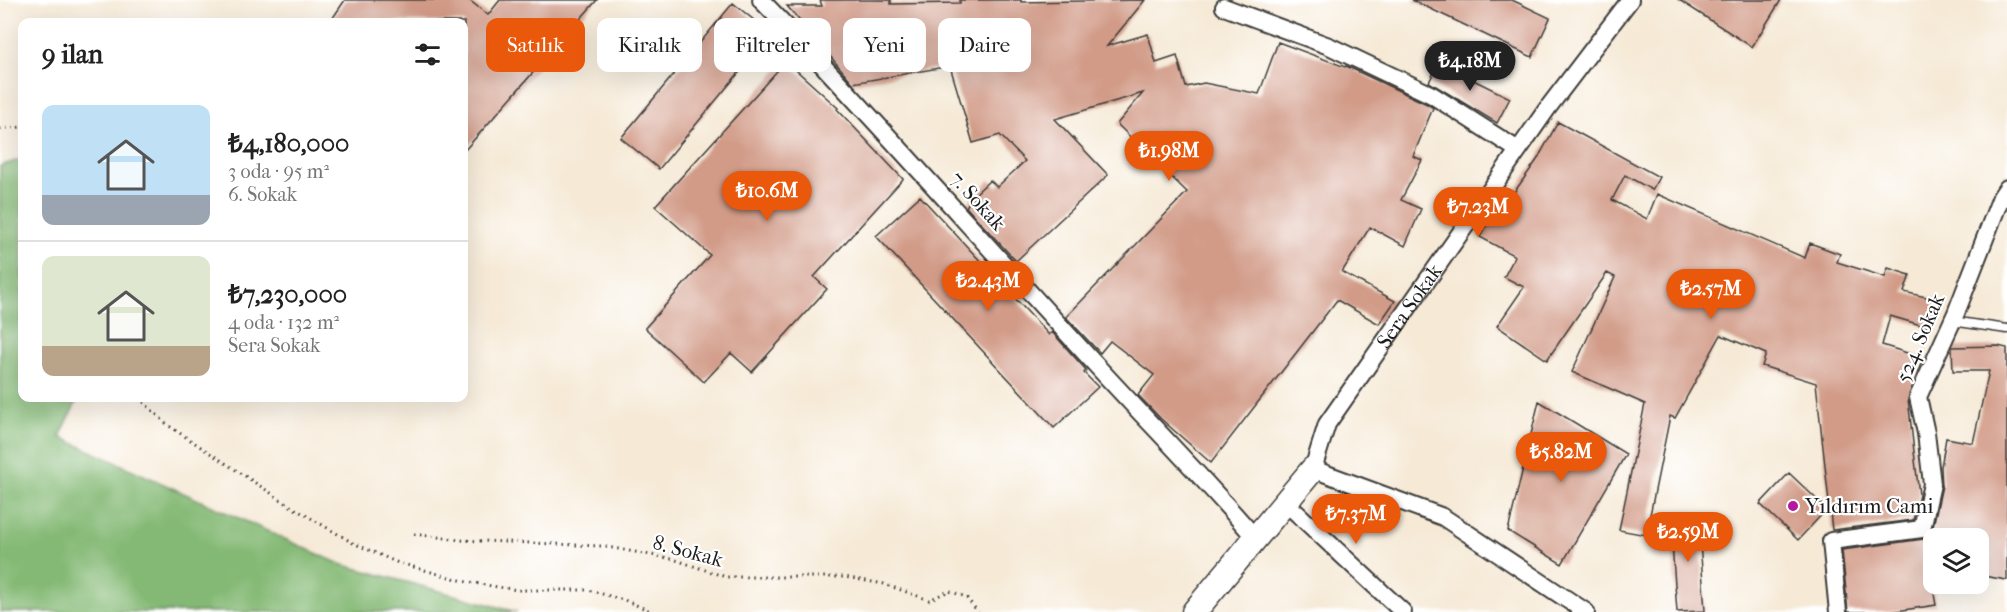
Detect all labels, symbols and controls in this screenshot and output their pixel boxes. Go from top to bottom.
chip: Satılık [486,18,585,72]
chip: Kiralık [597,18,702,72]
chip: Filtreler [714,18,831,72]
chip: Yeni [843,18,926,72]
chip: Daire [938,18,1031,72]
icon: filters [411,38,444,71]
text: 9 ilan [42,39,103,70]
pin: ₺4.18M [1421,41,1519,92]
text: ₺4.18M [1438,49,1502,72]
text: ₺4,180,000 [228,128,349,159]
icon: home [90,129,162,201]
pin: ₺1.98M [1120,131,1218,182]
text: ₺1.98M [1139,139,1200,162]
text: 3 oda · 95 m² [228,160,329,183]
street label: 7. Sokak [945,167,1011,236]
pin: ₺10.6M [718,171,816,222]
text: ₺10.6M [736,179,798,202]
text: 6. Sokak [228,183,297,206]
pin: ₺7.23M [1429,187,1527,238]
text: ₺7.23M [1447,195,1509,218]
street label: Sera Sokak [1372,259,1447,353]
pin: ₺2.43M [939,261,1037,312]
text: ₺2.43M [956,269,1020,292]
pin: ₺2.57M [1662,269,1760,320]
text: ₺2.57M [1680,277,1742,300]
text: ₺7,230,000 [228,279,347,310]
icon: home [90,280,162,352]
street label: 524. Sokak [1891,290,1949,386]
text: 4 oda · 132 m² [228,311,339,334]
text: Sera Sokak [228,334,320,357]
pin: ₺5.82M [1512,432,1610,483]
text: ₺5.82M [1530,440,1592,463]
pin: ₺7.37M [1307,494,1405,545]
place label: Yıldırım Cami [1804,494,1933,518]
marker: Yıldırım Cami [1786,499,1800,513]
text: ₺7.37M [1326,502,1386,525]
pin: ₺2.59M [1639,512,1737,563]
text: ₺2.59M [1657,520,1719,543]
map controls [1923,528,1989,594]
button: layers [1923,528,1989,594]
street label: 8. Sokak [650,530,726,572]

